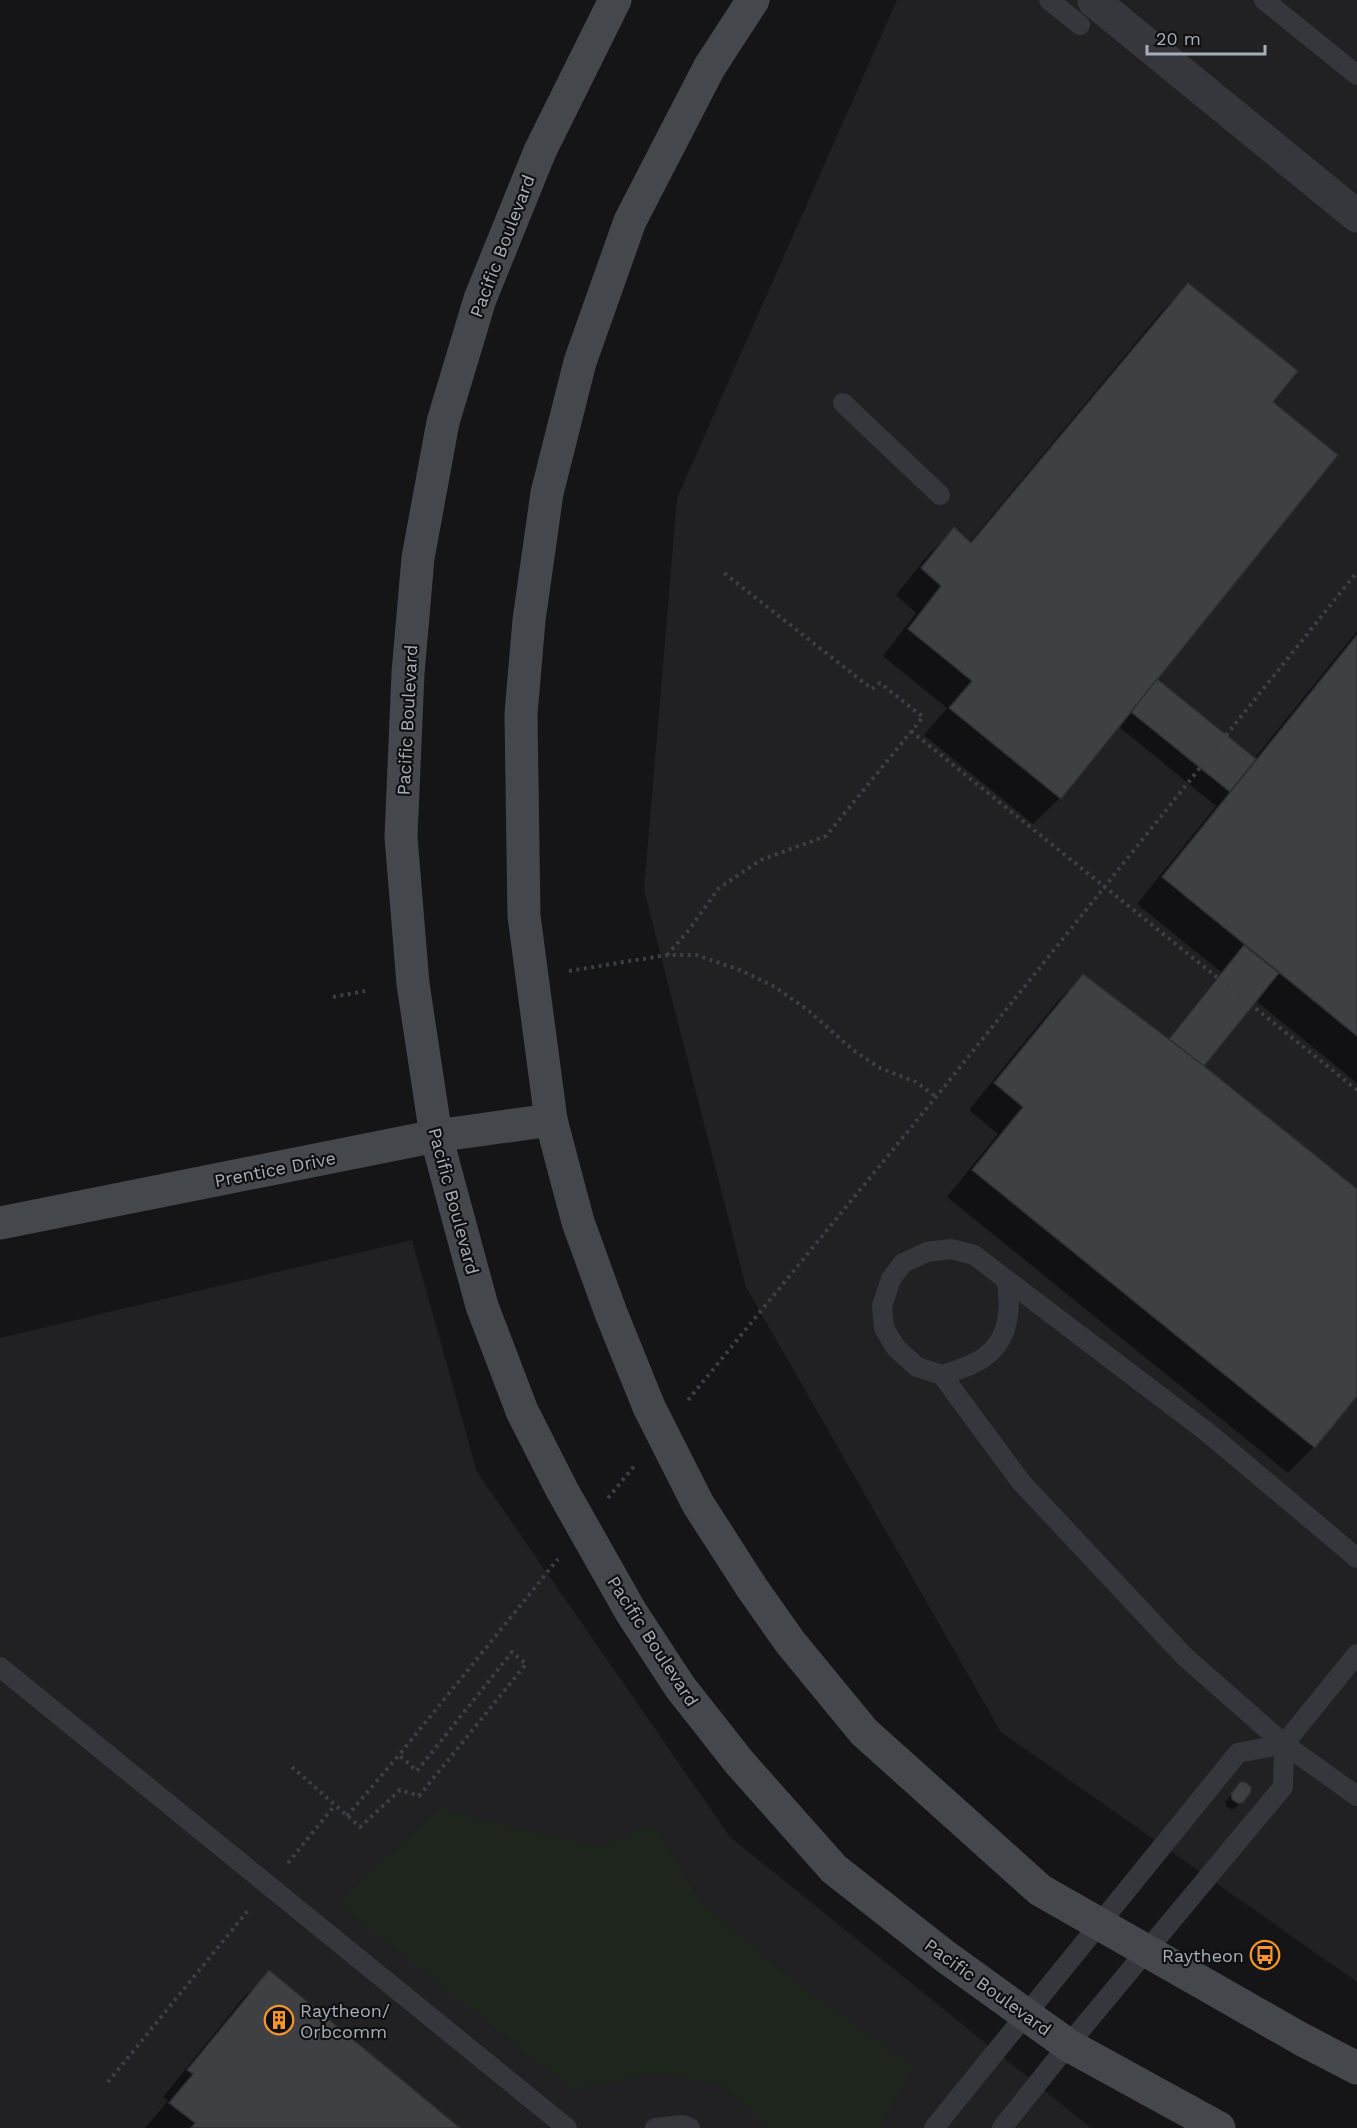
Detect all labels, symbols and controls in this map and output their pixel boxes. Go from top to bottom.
scale bar [1147,18,1266,56]
text: 20 m [1156,28,1201,49]
street label: Pacific Boulevard [465,172,539,320]
street label: Pacific Boulevard [393,644,421,796]
street label: Pacific Boulevard [424,1125,484,1277]
street label: Prentice Drive [213,1147,337,1191]
street label: Pacific Boulevard [603,1572,703,1710]
street label: Pacific Boulevard [921,1934,1055,2040]
bus stop icon: Raytheon [1249,1939,1281,1971]
place label: Raytheon [1162,1945,1244,1966]
place label: Raytheon/ Orbcomm [300,2000,390,2042]
building icon: Raytheon/ Orbcomm [263,2004,295,2036]

